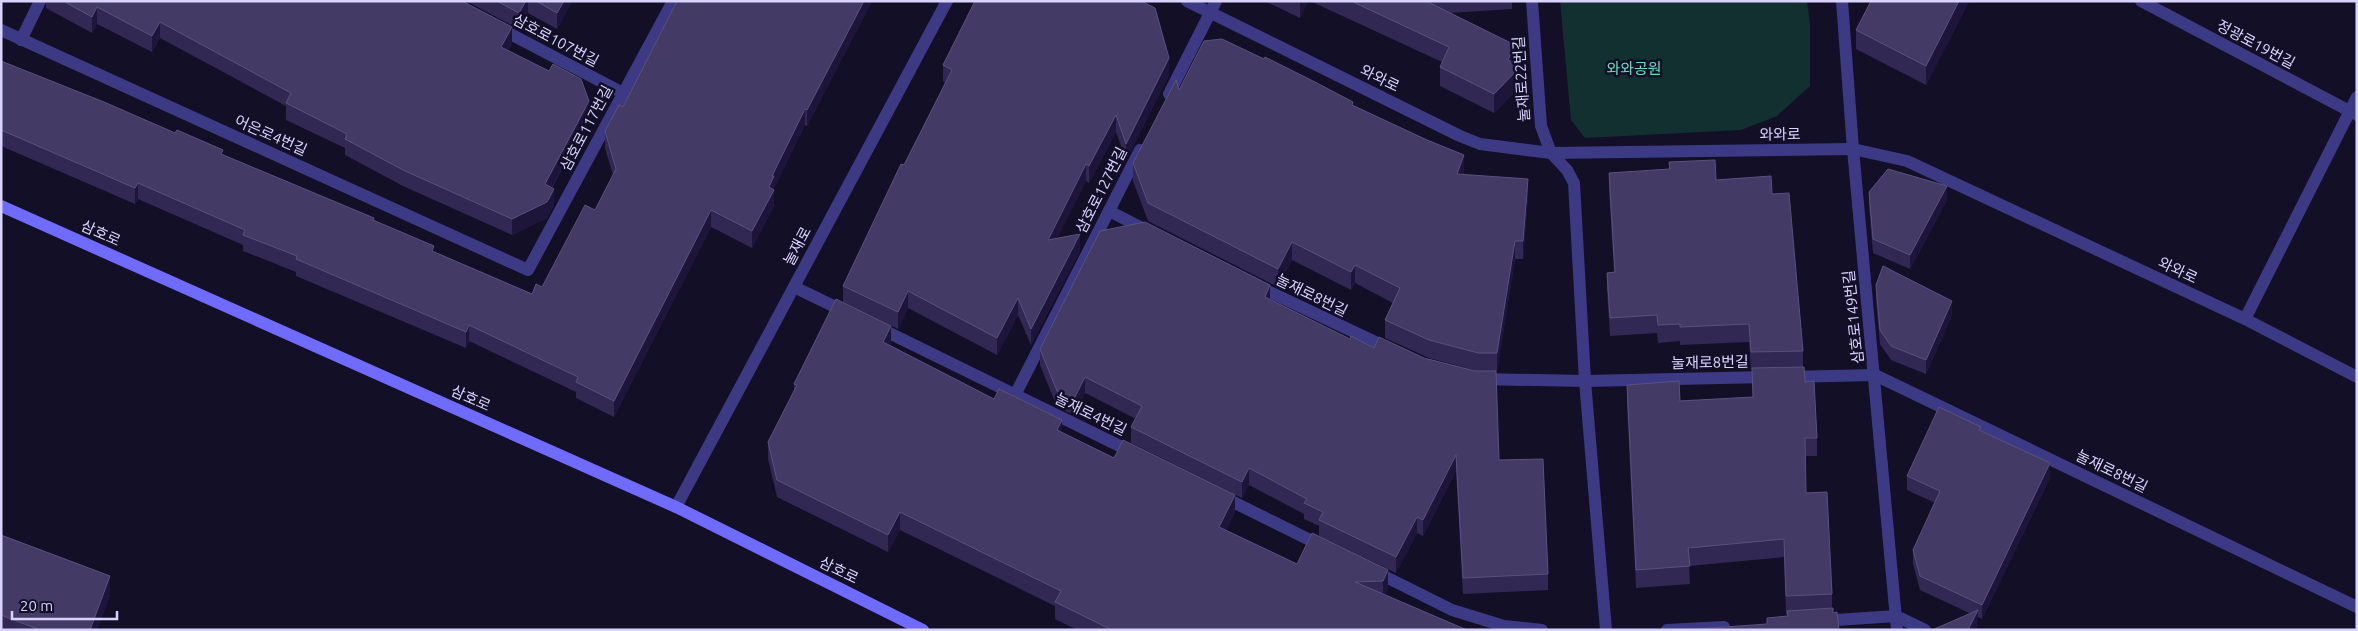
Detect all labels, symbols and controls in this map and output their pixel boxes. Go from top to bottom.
street label: 삼호로107번길 [510,10,602,70]
street label: 정광로19번길 [2214,16,2298,72]
street label: 눌재로22번길 [1510,36,1532,122]
park label: 와와공원 [1606,60,1662,77]
street label: 와와로 [1358,61,1402,95]
street label: 삼호로117번길 [556,82,616,174]
street label: 어은로4번길 [232,111,310,159]
street label: 와와로 [1759,125,1801,143]
street label: 삼호로127번길 [1072,144,1130,236]
street label: 삼호로 [79,217,123,249]
street label: 눌재로 [780,224,814,268]
street label: 와와로 [2156,254,2200,286]
street label: 삼호로149번길 [1840,269,1866,365]
street label: 눌재로8번길 [1273,270,1351,320]
street label: 눌재로8번길 [1671,353,1749,371]
street label: 삼호로 [449,382,493,414]
street label: 눌재로4번길 [1052,389,1130,439]
street label: 눌재로8번길 [2073,446,2151,496]
street label: 삼호로 [817,553,861,587]
scale bar [12,588,118,620]
text: 20 m [20,597,53,614]

